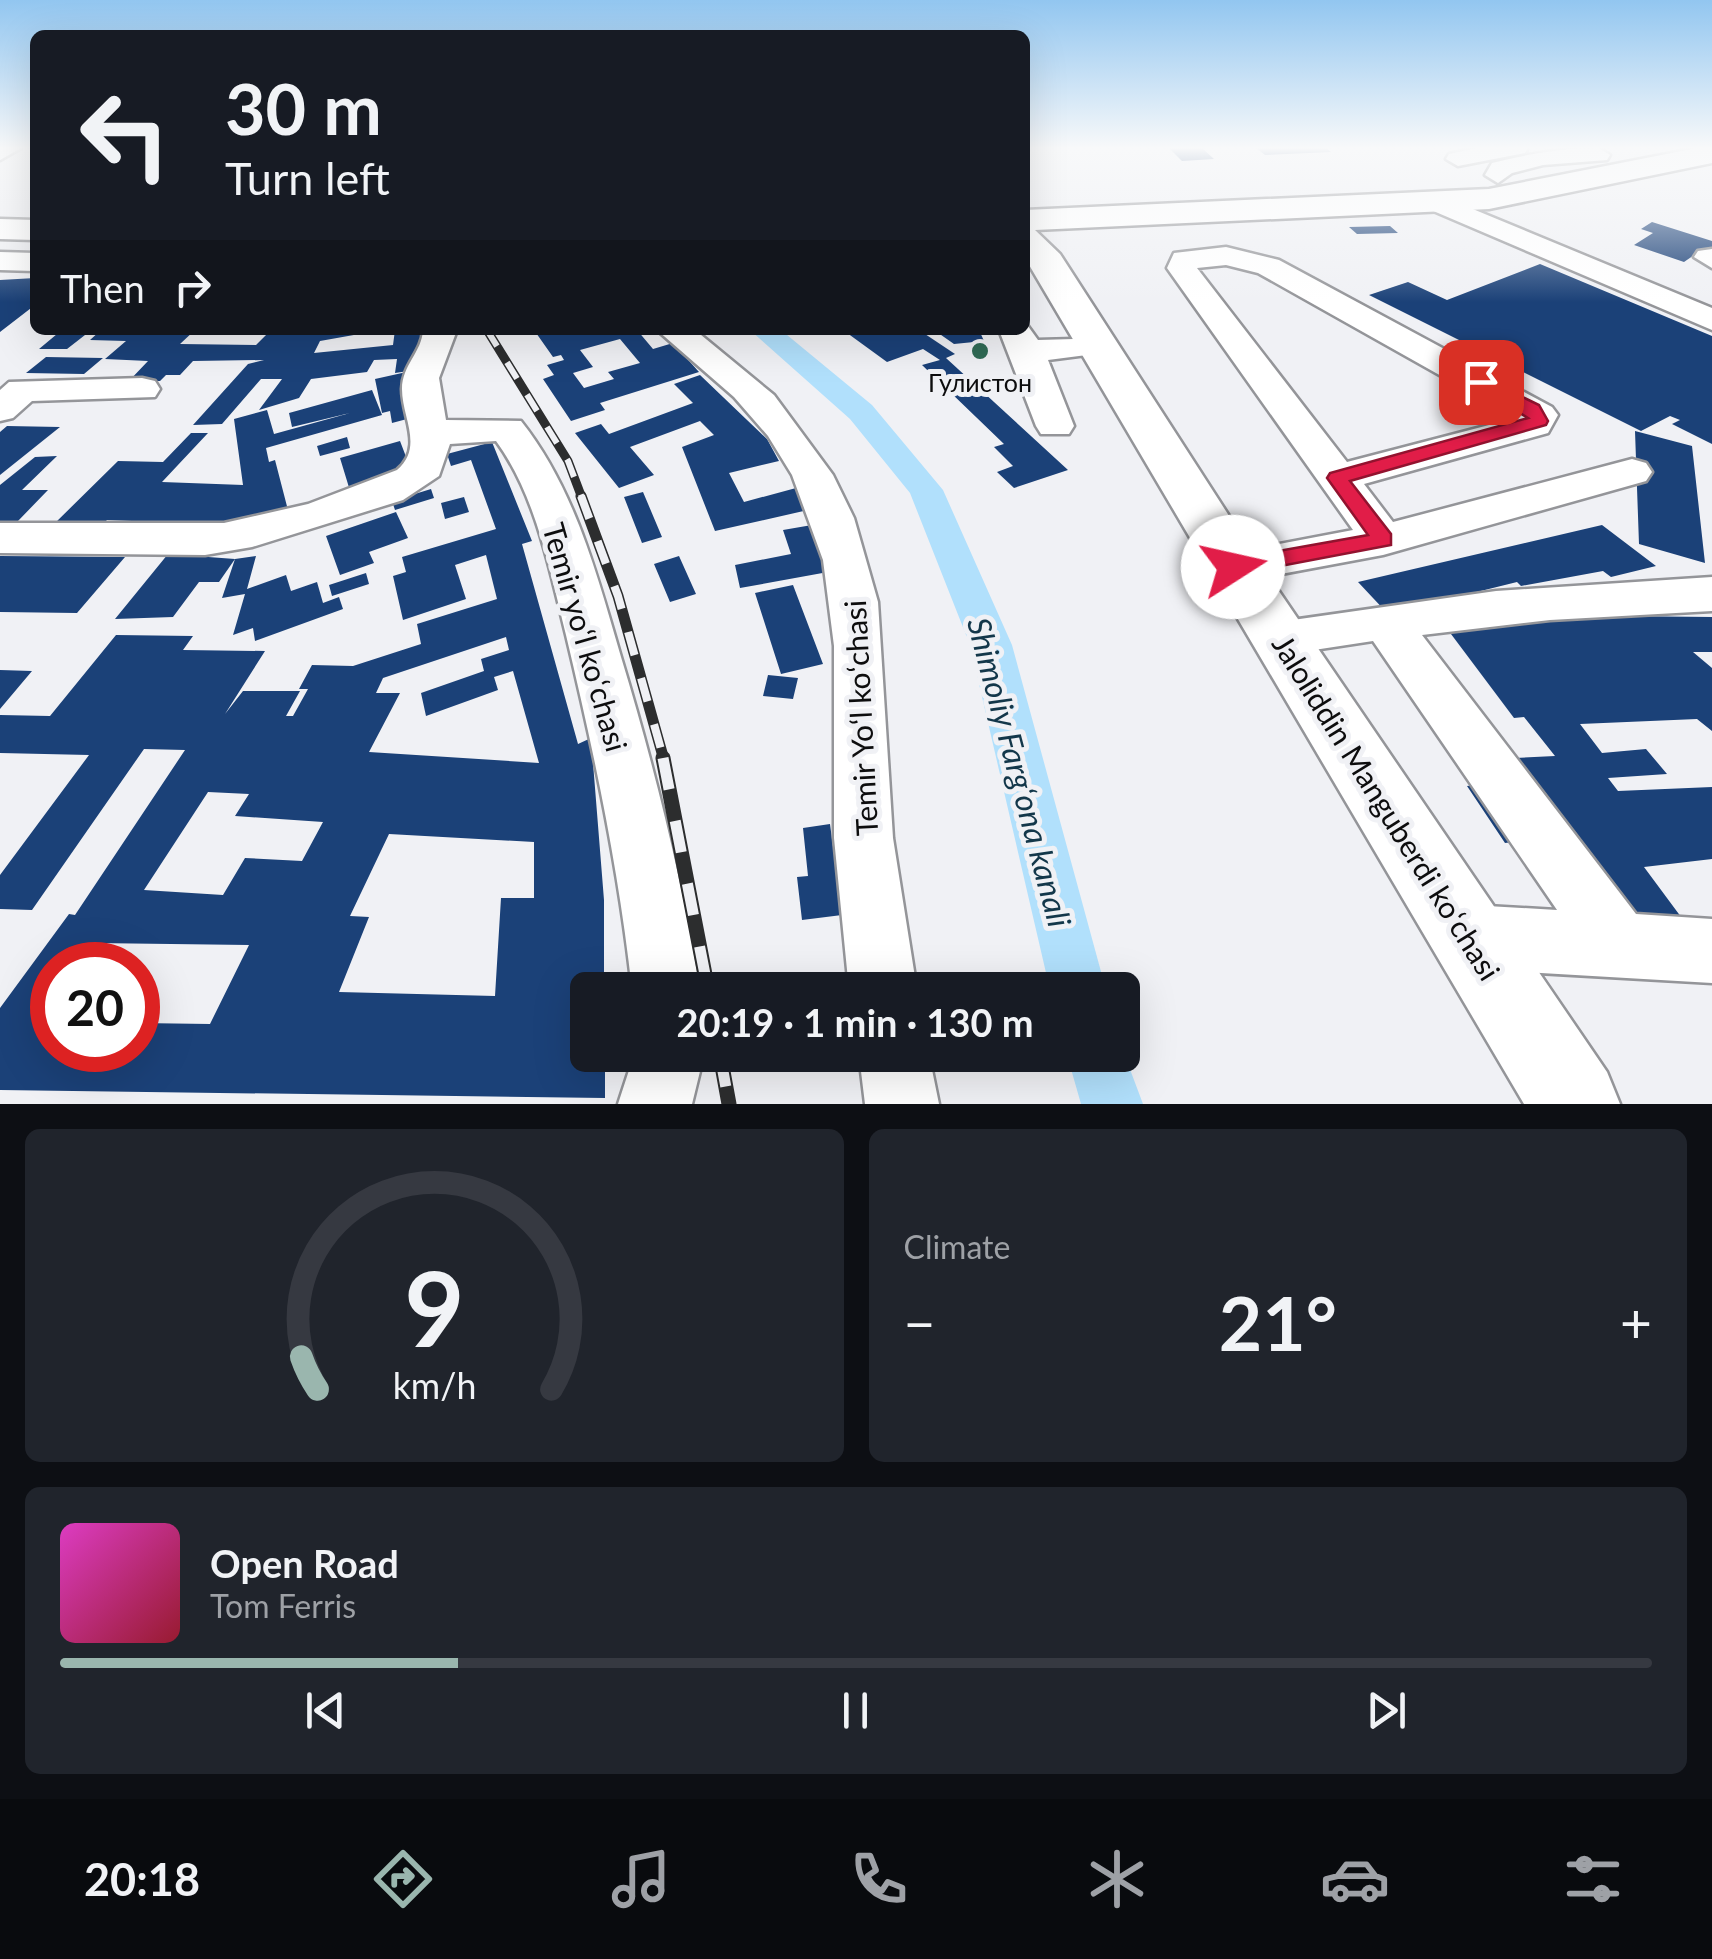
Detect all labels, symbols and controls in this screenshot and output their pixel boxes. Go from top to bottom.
text: 30 m [225,66,382,150]
icon: left [60,70,190,200]
text: Turn left [225,151,390,205]
icon: right [165,260,220,315]
text: Then [60,265,145,311]
marker: Гулистон [969,340,991,362]
pin [1439,340,1524,425]
icon: arrive [1454,355,1509,410]
place label: Гулистон [928,367,1032,397]
position arrow [1181,515,1285,619]
street label: Temir yoʻl koʻchasi [536,519,636,755]
street label: Temir Yoʻl koʻchasi [836,599,884,837]
water label: Shimoliy Fargʻona kanali [960,613,1080,931]
street label: Jaloliddin Manguberdi koʻchasi [1266,628,1508,986]
speed limit sign: 20 [30,942,160,1072]
text: 20:19 · 1 min · 130 m [676,999,1034,1045]
text: Climate [904,1227,1010,1266]
text: 9 [404,1244,464,1369]
text: 21° [1219,1277,1337,1367]
text: − [904,1289,935,1355]
text: + [1620,1289,1652,1355]
text: km/h [392,1364,476,1407]
text: Open Road [210,1540,399,1586]
text: Tom Ferris [210,1586,356,1625]
icon: previous [298,1683,353,1738]
icon: pause [828,1683,883,1738]
icon: next [1359,1683,1414,1738]
icon: directions [368,1844,438,1914]
icon: music [606,1844,676,1914]
icon: phone [844,1844,914,1914]
icon: climate [1082,1844,1152,1914]
icon: car [1320,1844,1390,1914]
icon: filters [1558,1844,1628,1914]
text: 20:18 [84,1852,200,1906]

